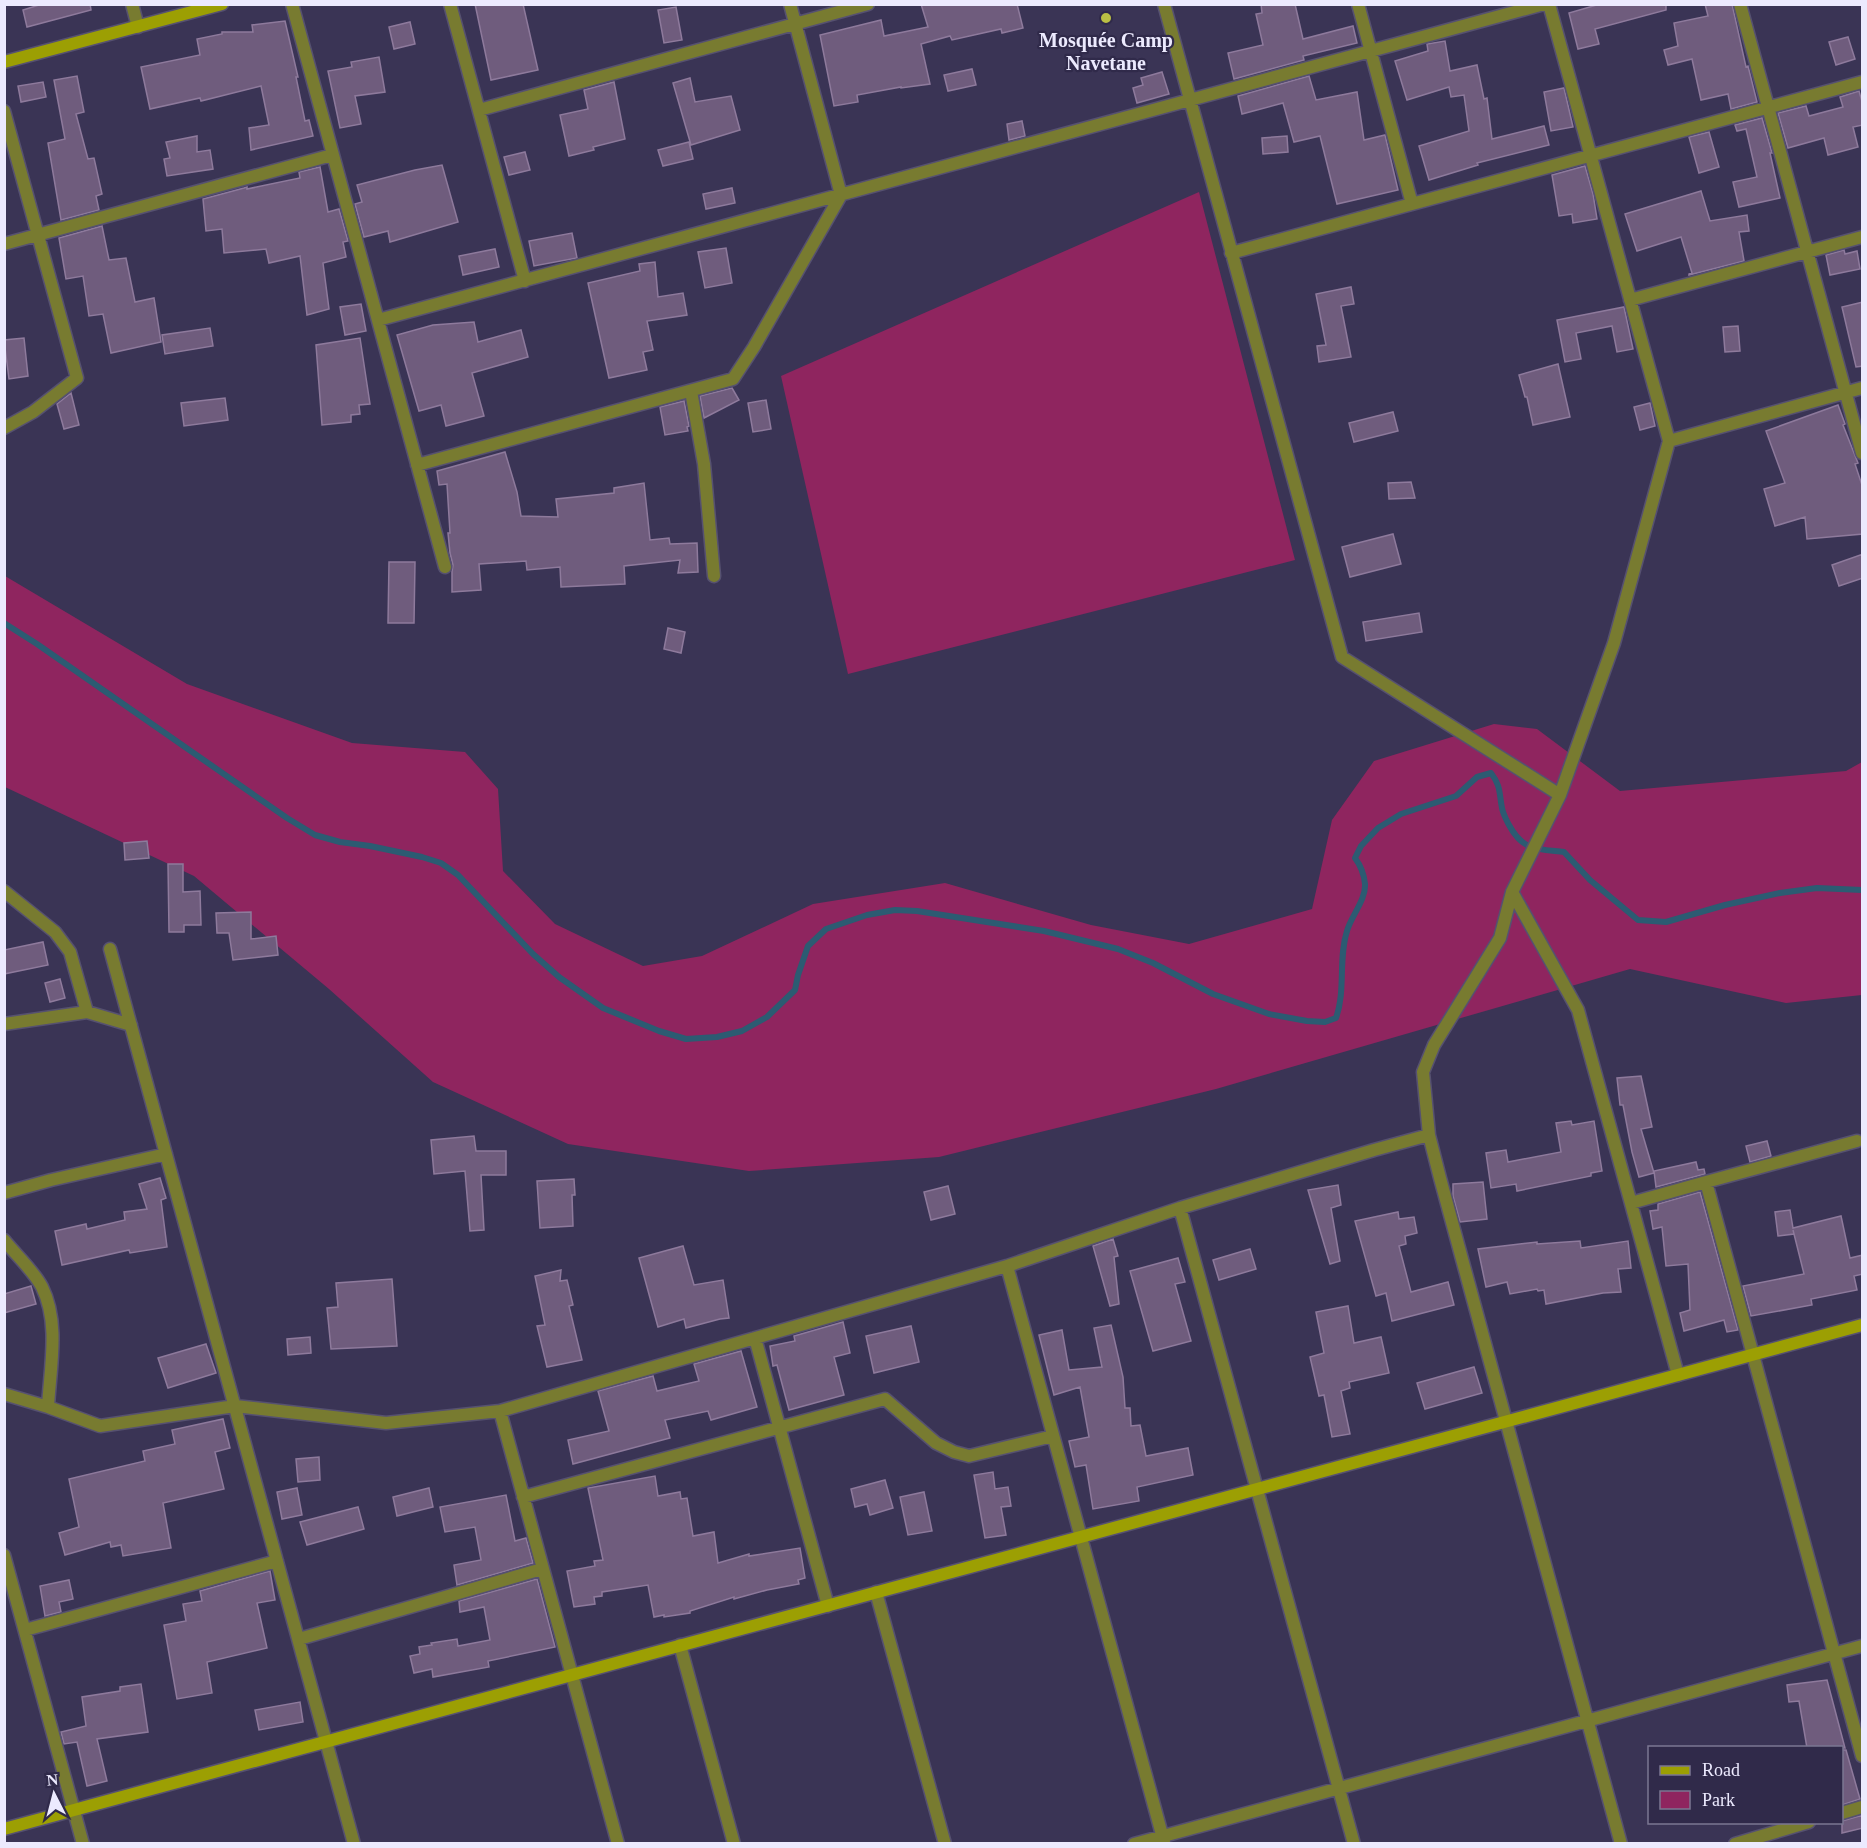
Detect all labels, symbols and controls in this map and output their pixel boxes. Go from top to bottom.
marker: Mosquée Camp Navetane [1099,11,1113,25]
place label: Mosquée Camp Navetane [1039,29,1173,74]
legend [1648,1746,1843,1824]
text: Road [1702,1760,1740,1780]
north arrow [24,1764,84,1824]
text: N [46,1770,60,1789]
text: Park [1702,1790,1735,1810]

